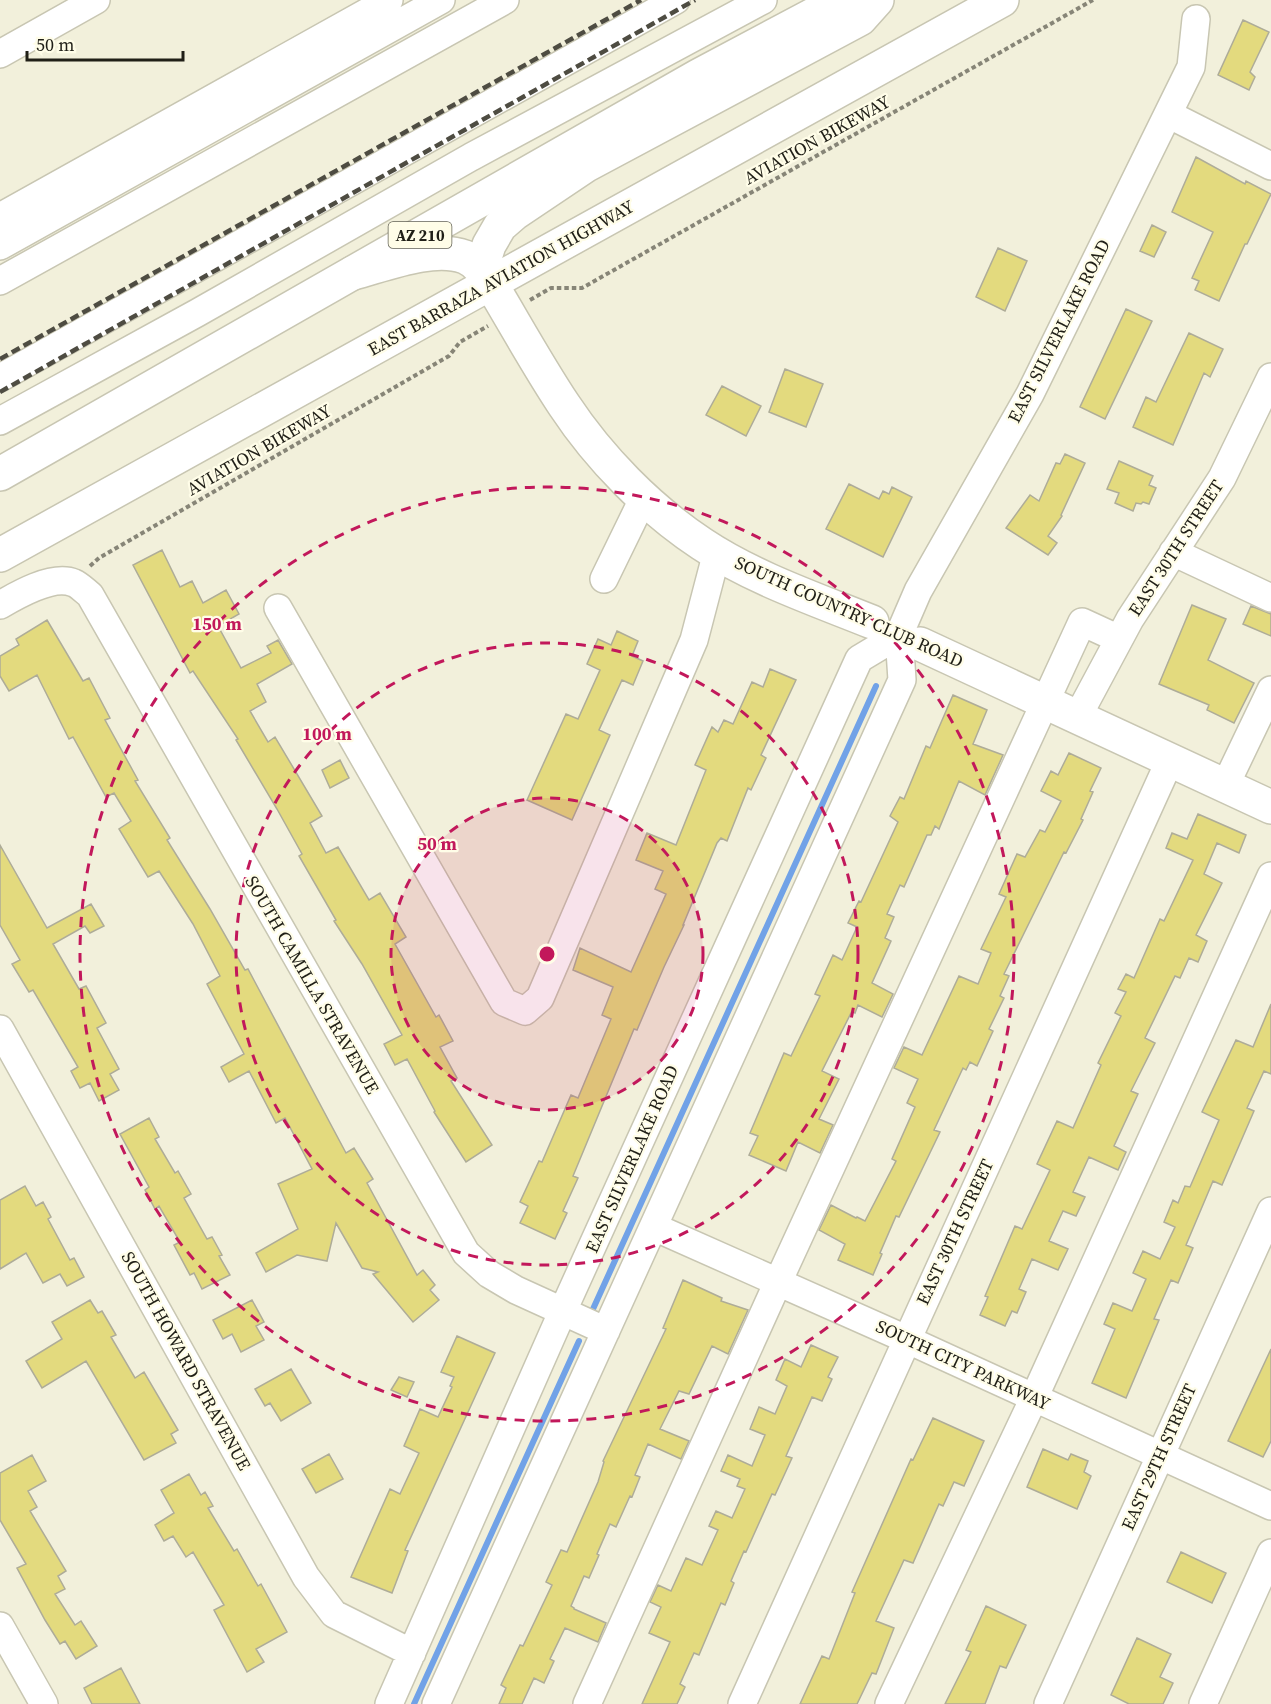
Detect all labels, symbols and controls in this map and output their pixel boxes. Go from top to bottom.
scale bar [27,24,183,62]
text: 50 m [36,32,74,57]
street label: AVIATION BIKEWAY [739,89,895,190]
street label: EAST BARRAZA AVIATION HIGHWAY [363,193,639,361]
road number: AZ 210 [388,222,452,248]
street label: EAST SILVERLAKE ROAD [1001,235,1116,427]
street label: AVIATION BIKEWAY [182,398,336,501]
street label: EAST 30TH STREET [1122,475,1229,621]
street label: SOUTH COUNTRY CLUB ROAD [731,550,967,673]
text: 150 m [192,611,242,636]
text: 100 m [302,721,352,746]
text: 50 m [417,831,457,856]
street label: SOUTH CAMILLA STRAVENUE [240,871,385,1099]
centre of rings [537,944,557,964]
street label: EAST SILVERLAKE ROAD [579,1061,684,1257]
street label: EAST 30TH STREET [910,1155,999,1309]
street label: SOUTH HOWARD STRAVENUE [116,1247,257,1475]
street label: SOUTH CITY PARKWAY [872,1313,1055,1416]
street label: EAST 29TH STREET [1115,1379,1202,1534]

